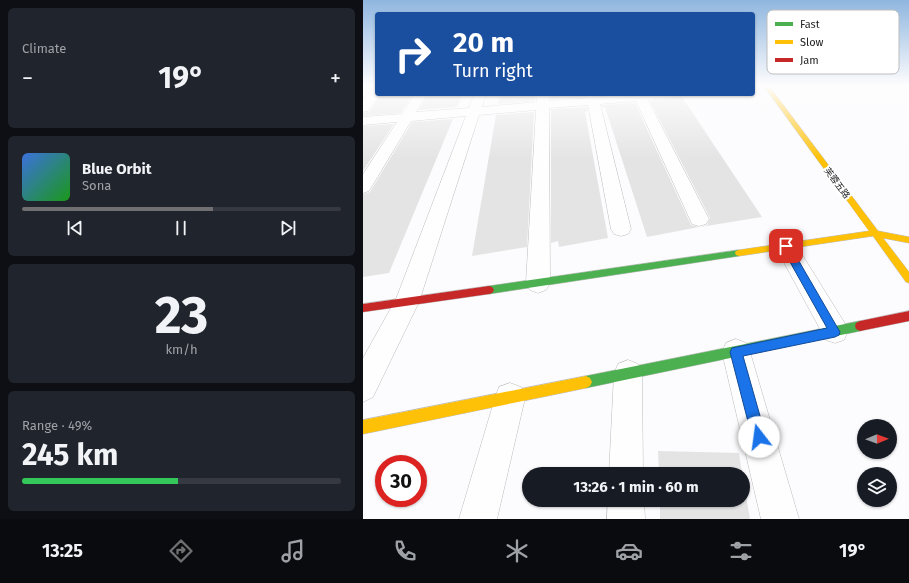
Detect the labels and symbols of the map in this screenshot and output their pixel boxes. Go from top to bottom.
legend [767,10,899,74]
text: Fast [800,18,820,31]
text: Slow [800,36,824,49]
text: Jam [800,54,819,67]
street label: 芙蓉五路 [822,166,852,200]
pin [769,229,803,263]
position arrow [738,416,780,458]
north arrow [857,419,897,459]
speed limit sign: 30 [375,455,427,507]

